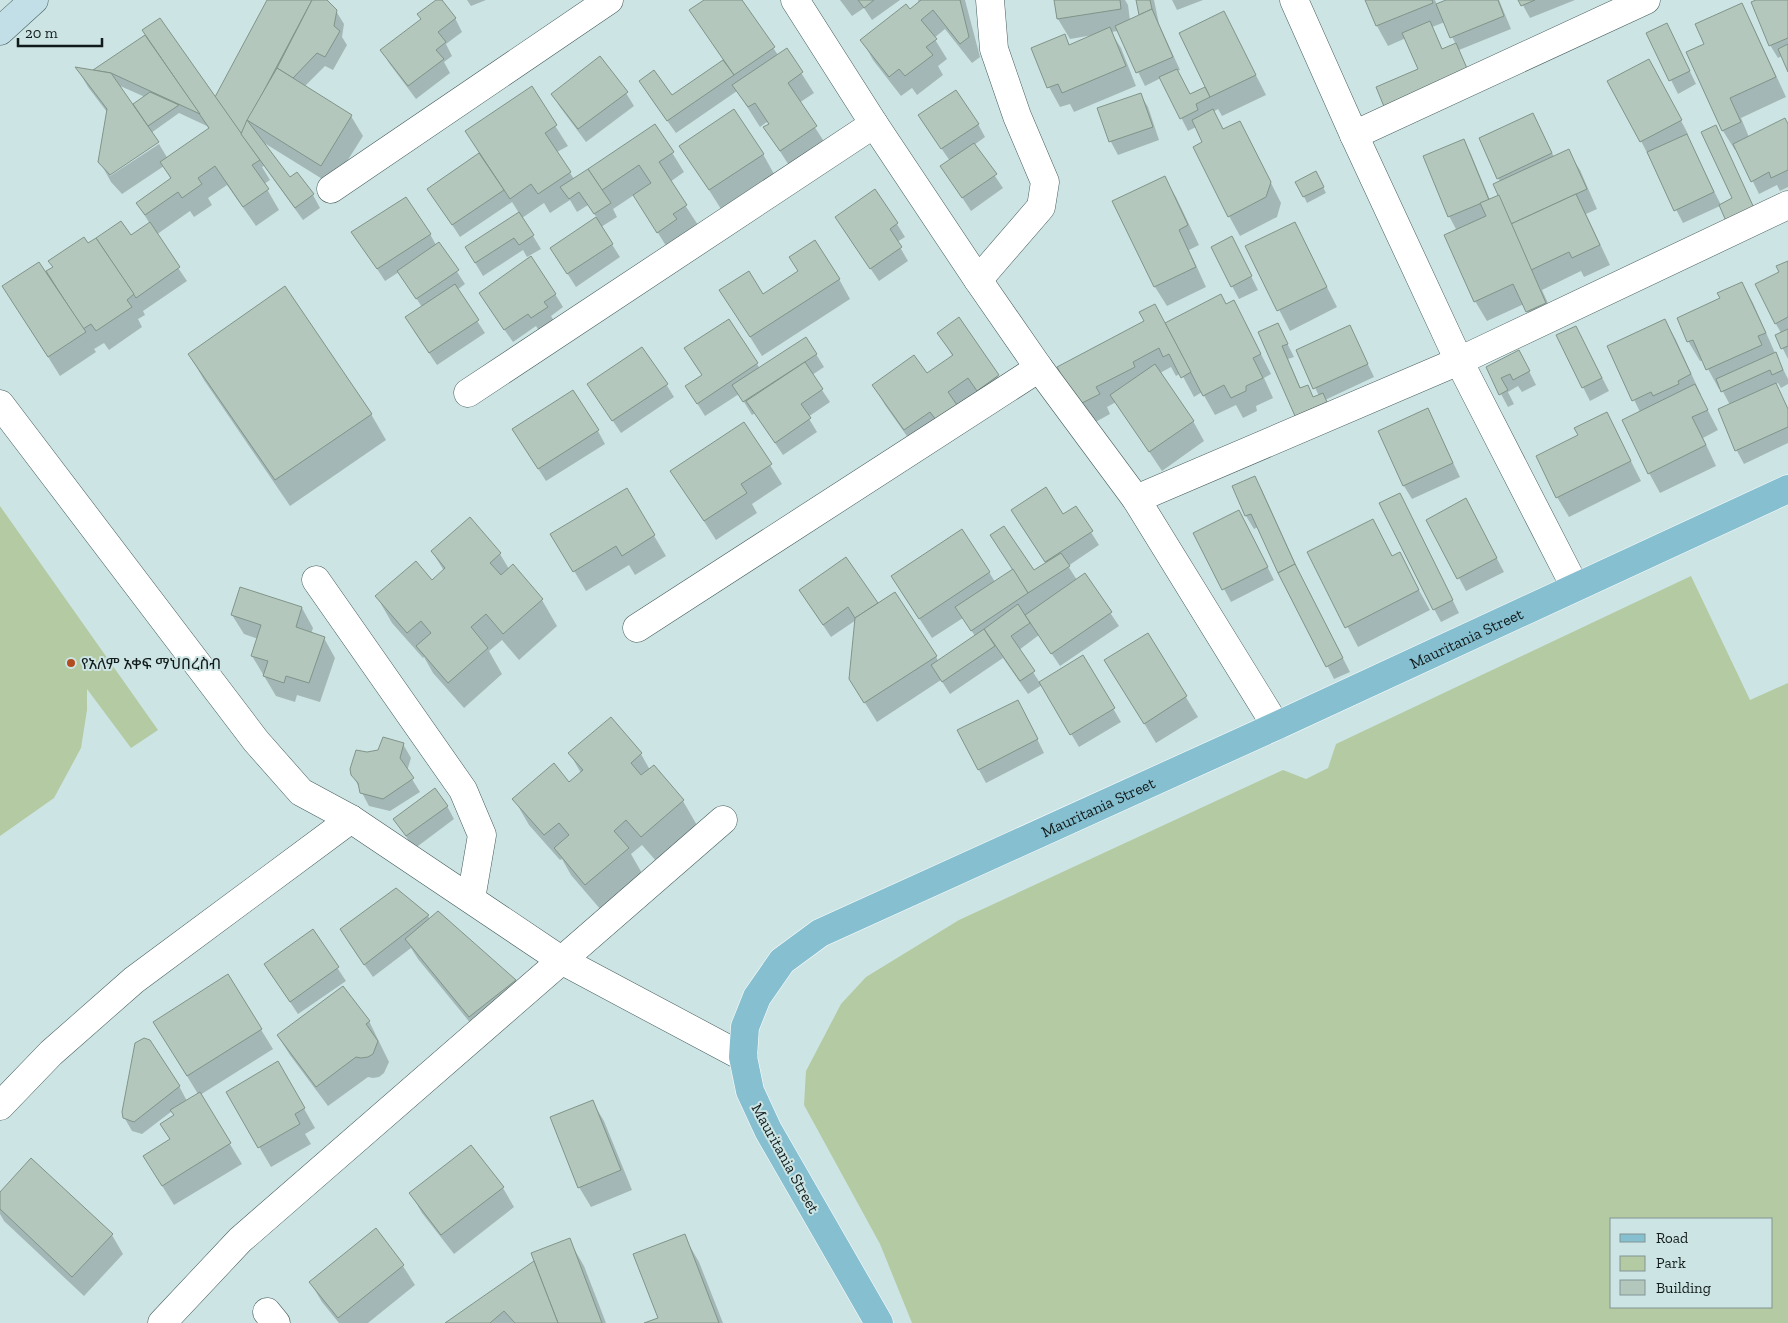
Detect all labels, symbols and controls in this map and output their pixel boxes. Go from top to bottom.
scale bar [18,15,101,47]
text: 20 m [25,24,58,42]
street label: Mauritania Street [1407,604,1526,673]
place label: የአለም አቀፍ ማህበረስብ [81,654,221,673]
marker: የአለም አቀፍ ማህበረስብ [65,657,77,669]
street label: Mauritania Street [1038,773,1158,841]
street label: Mauritania Street [748,1100,824,1217]
legend [1610,1218,1773,1308]
text: Road [1656,1229,1689,1247]
text: Park [1656,1254,1686,1272]
text: Building [1656,1279,1711,1297]

